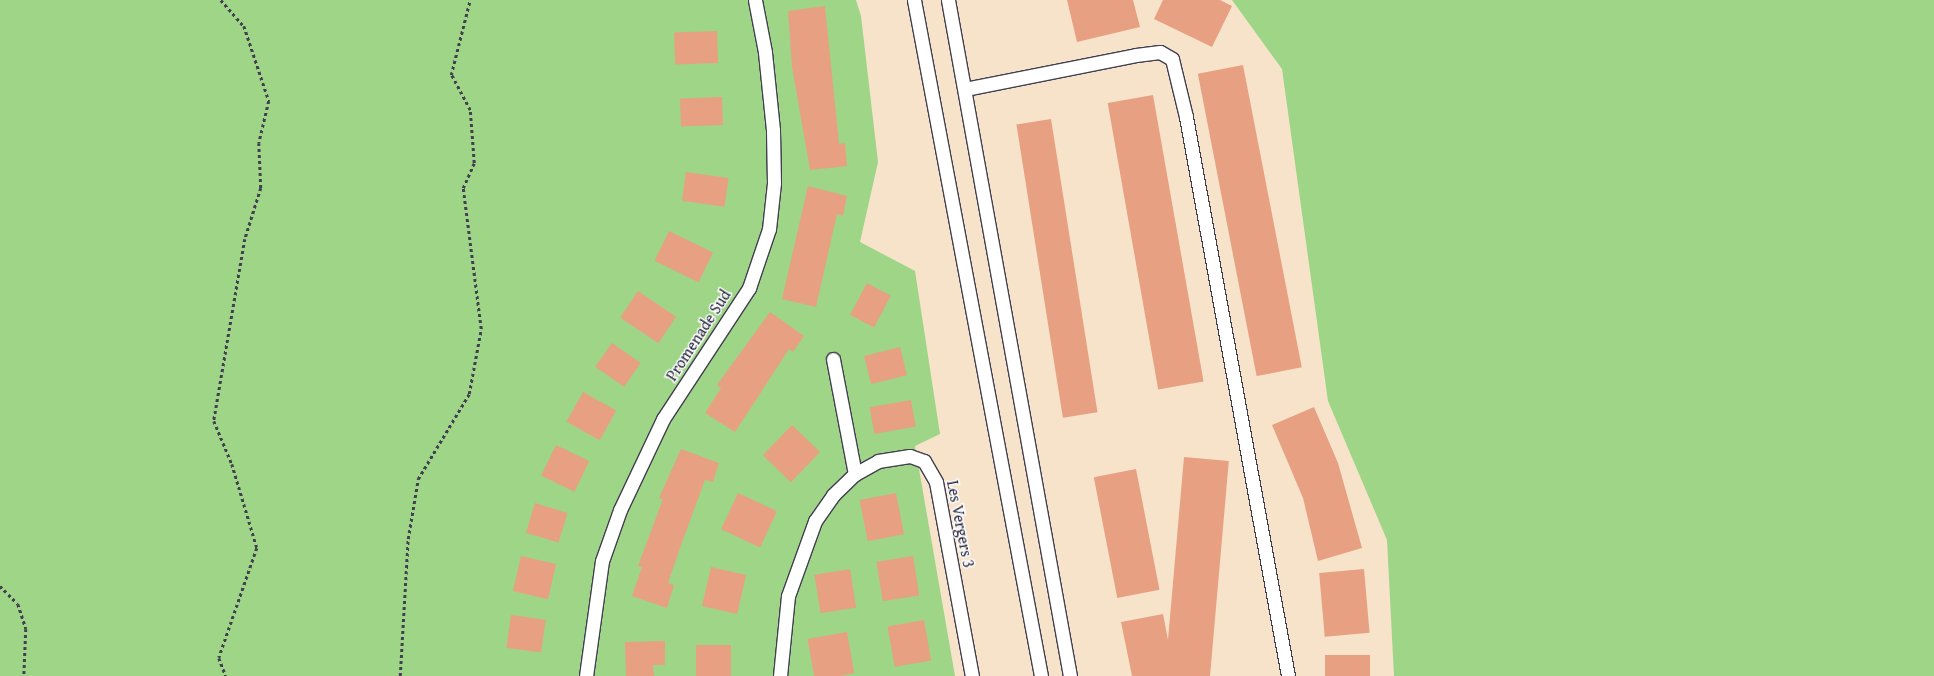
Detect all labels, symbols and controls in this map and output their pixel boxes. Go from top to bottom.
street label: Promenade Sud [661,286,735,384]
street label: Les Vergers 3 [943,479,979,569]

